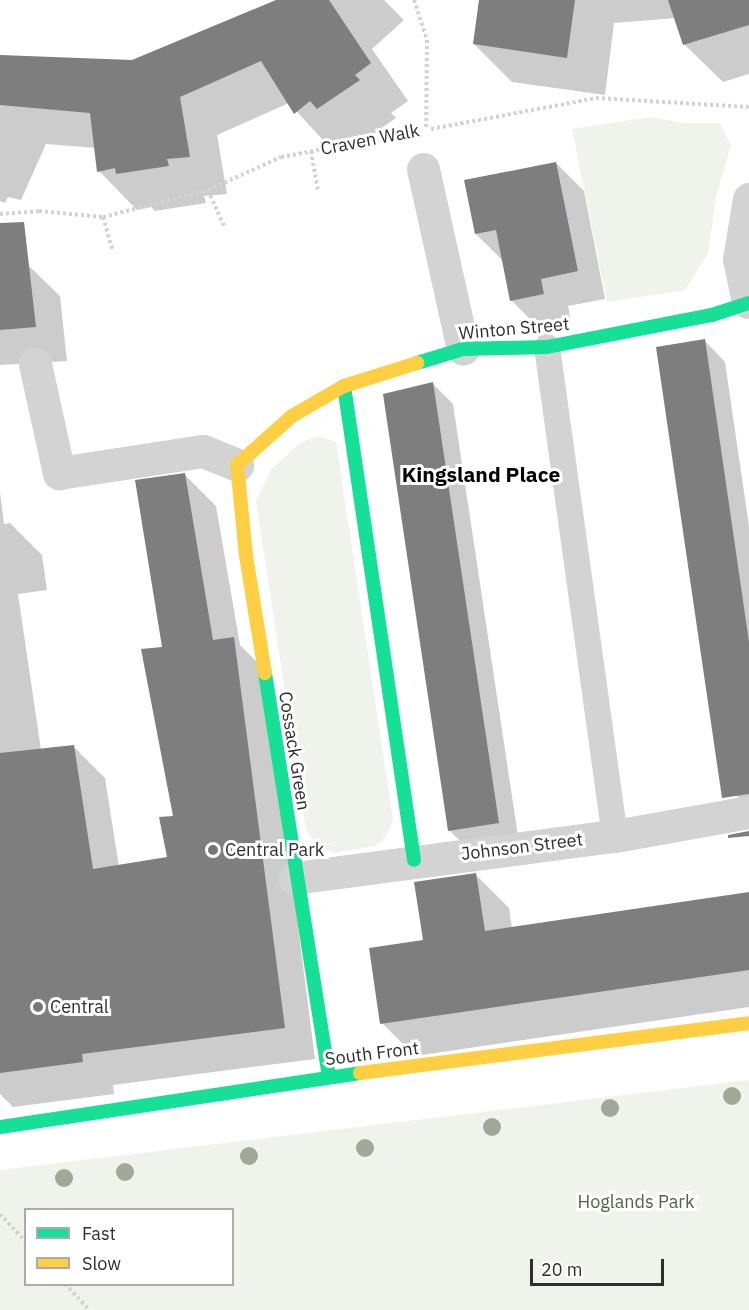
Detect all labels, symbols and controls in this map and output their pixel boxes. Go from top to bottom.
street label: Craven Walk [319,120,421,160]
street label: Winton Street [458,313,570,345]
district label: Kingsland Place [402,461,560,487]
street label: Cossack Green [274,690,314,812]
street label: Johnson Street [460,829,584,865]
place label: Central Park [225,839,324,861]
marker: Central Park [206,843,220,857]
place label: Central [50,996,109,1018]
marker: Central [31,1000,45,1014]
street label: South Front [324,1038,420,1070]
park label: Hoglands Park [578,1191,694,1213]
legend [24,1208,234,1286]
text: Fast [82,1222,116,1245]
scale bar [533,1247,666,1285]
text: Slow [82,1252,121,1275]
text: 20 m [541,1258,583,1281]

